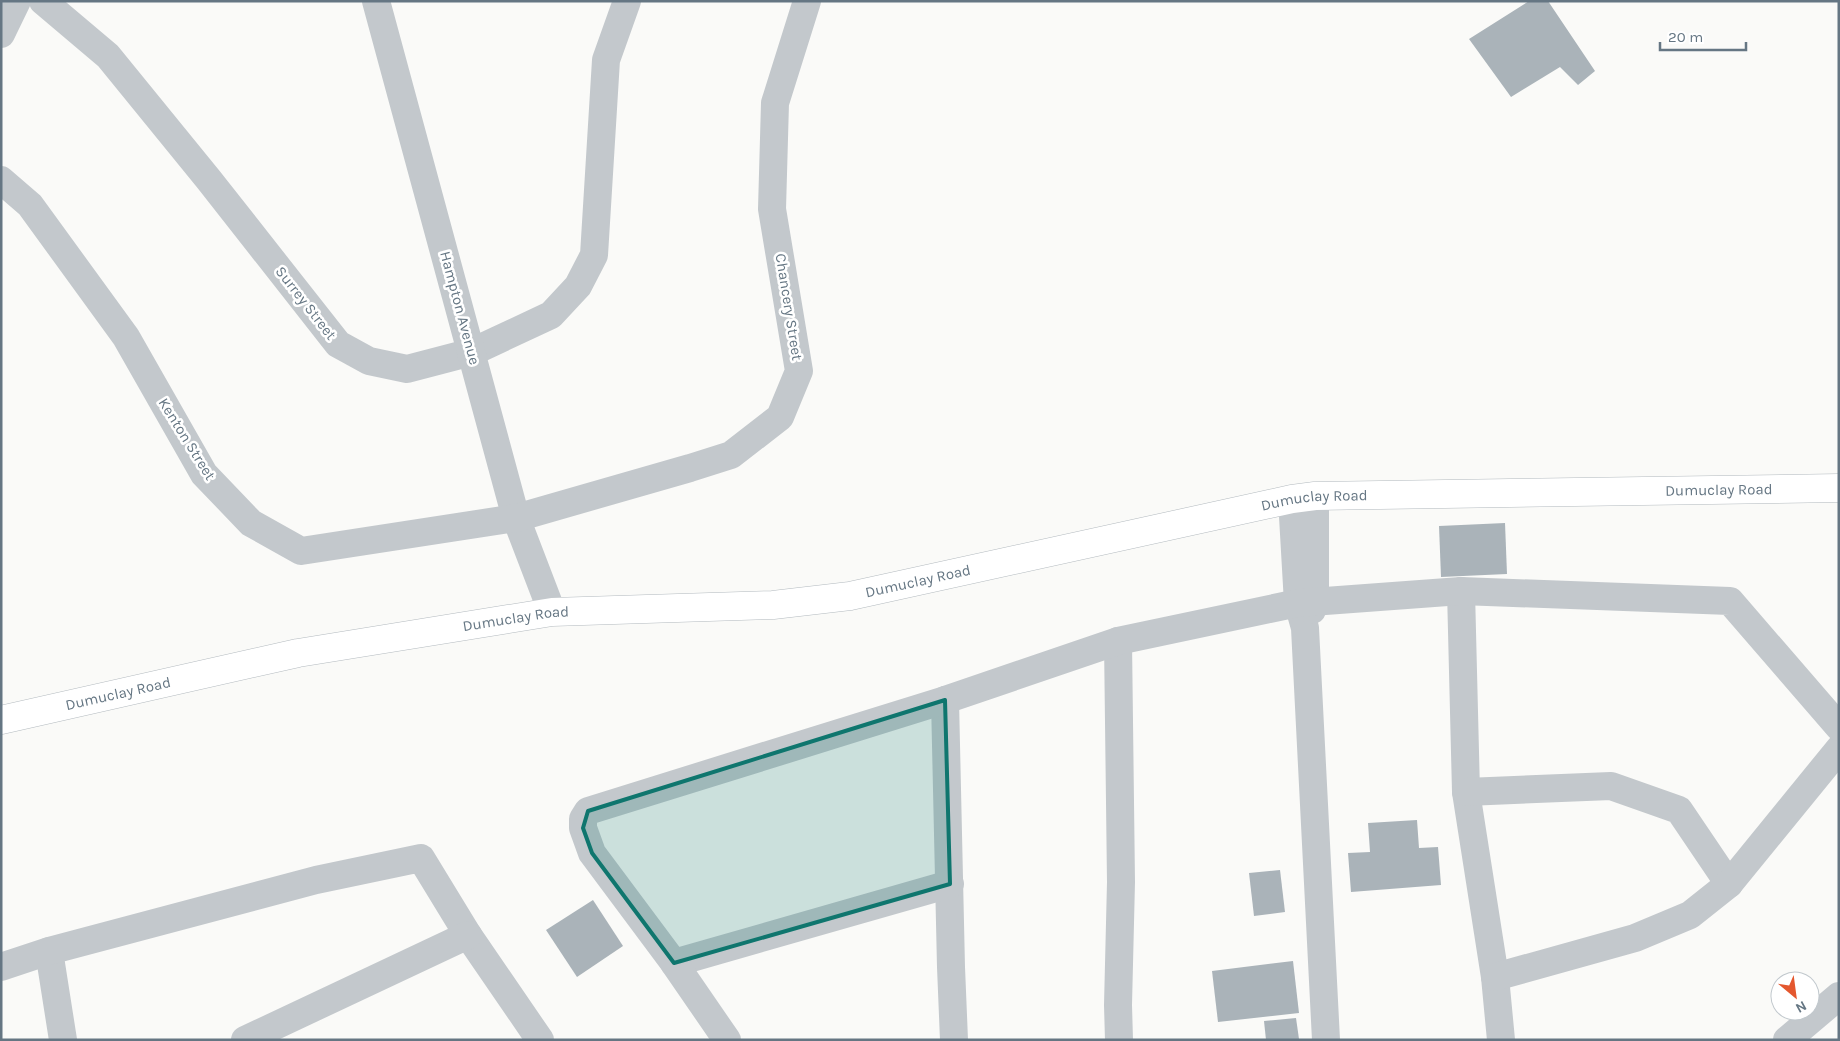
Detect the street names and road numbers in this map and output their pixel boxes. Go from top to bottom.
street label: Hampton Avenue [436,249,484,367]
street label: Chancery Street [772,252,806,362]
street label: Surrey Street [272,263,341,344]
street label: Kenton Street [155,395,220,484]
street label: Dumuclay Road [1665,480,1773,500]
street label: Dumuclay Road [1259,486,1368,515]
street label: Dumuclay Road [864,561,972,601]
street label: Dumuclay Road [461,602,569,635]
street label: Dumuclay Road [64,673,172,714]

